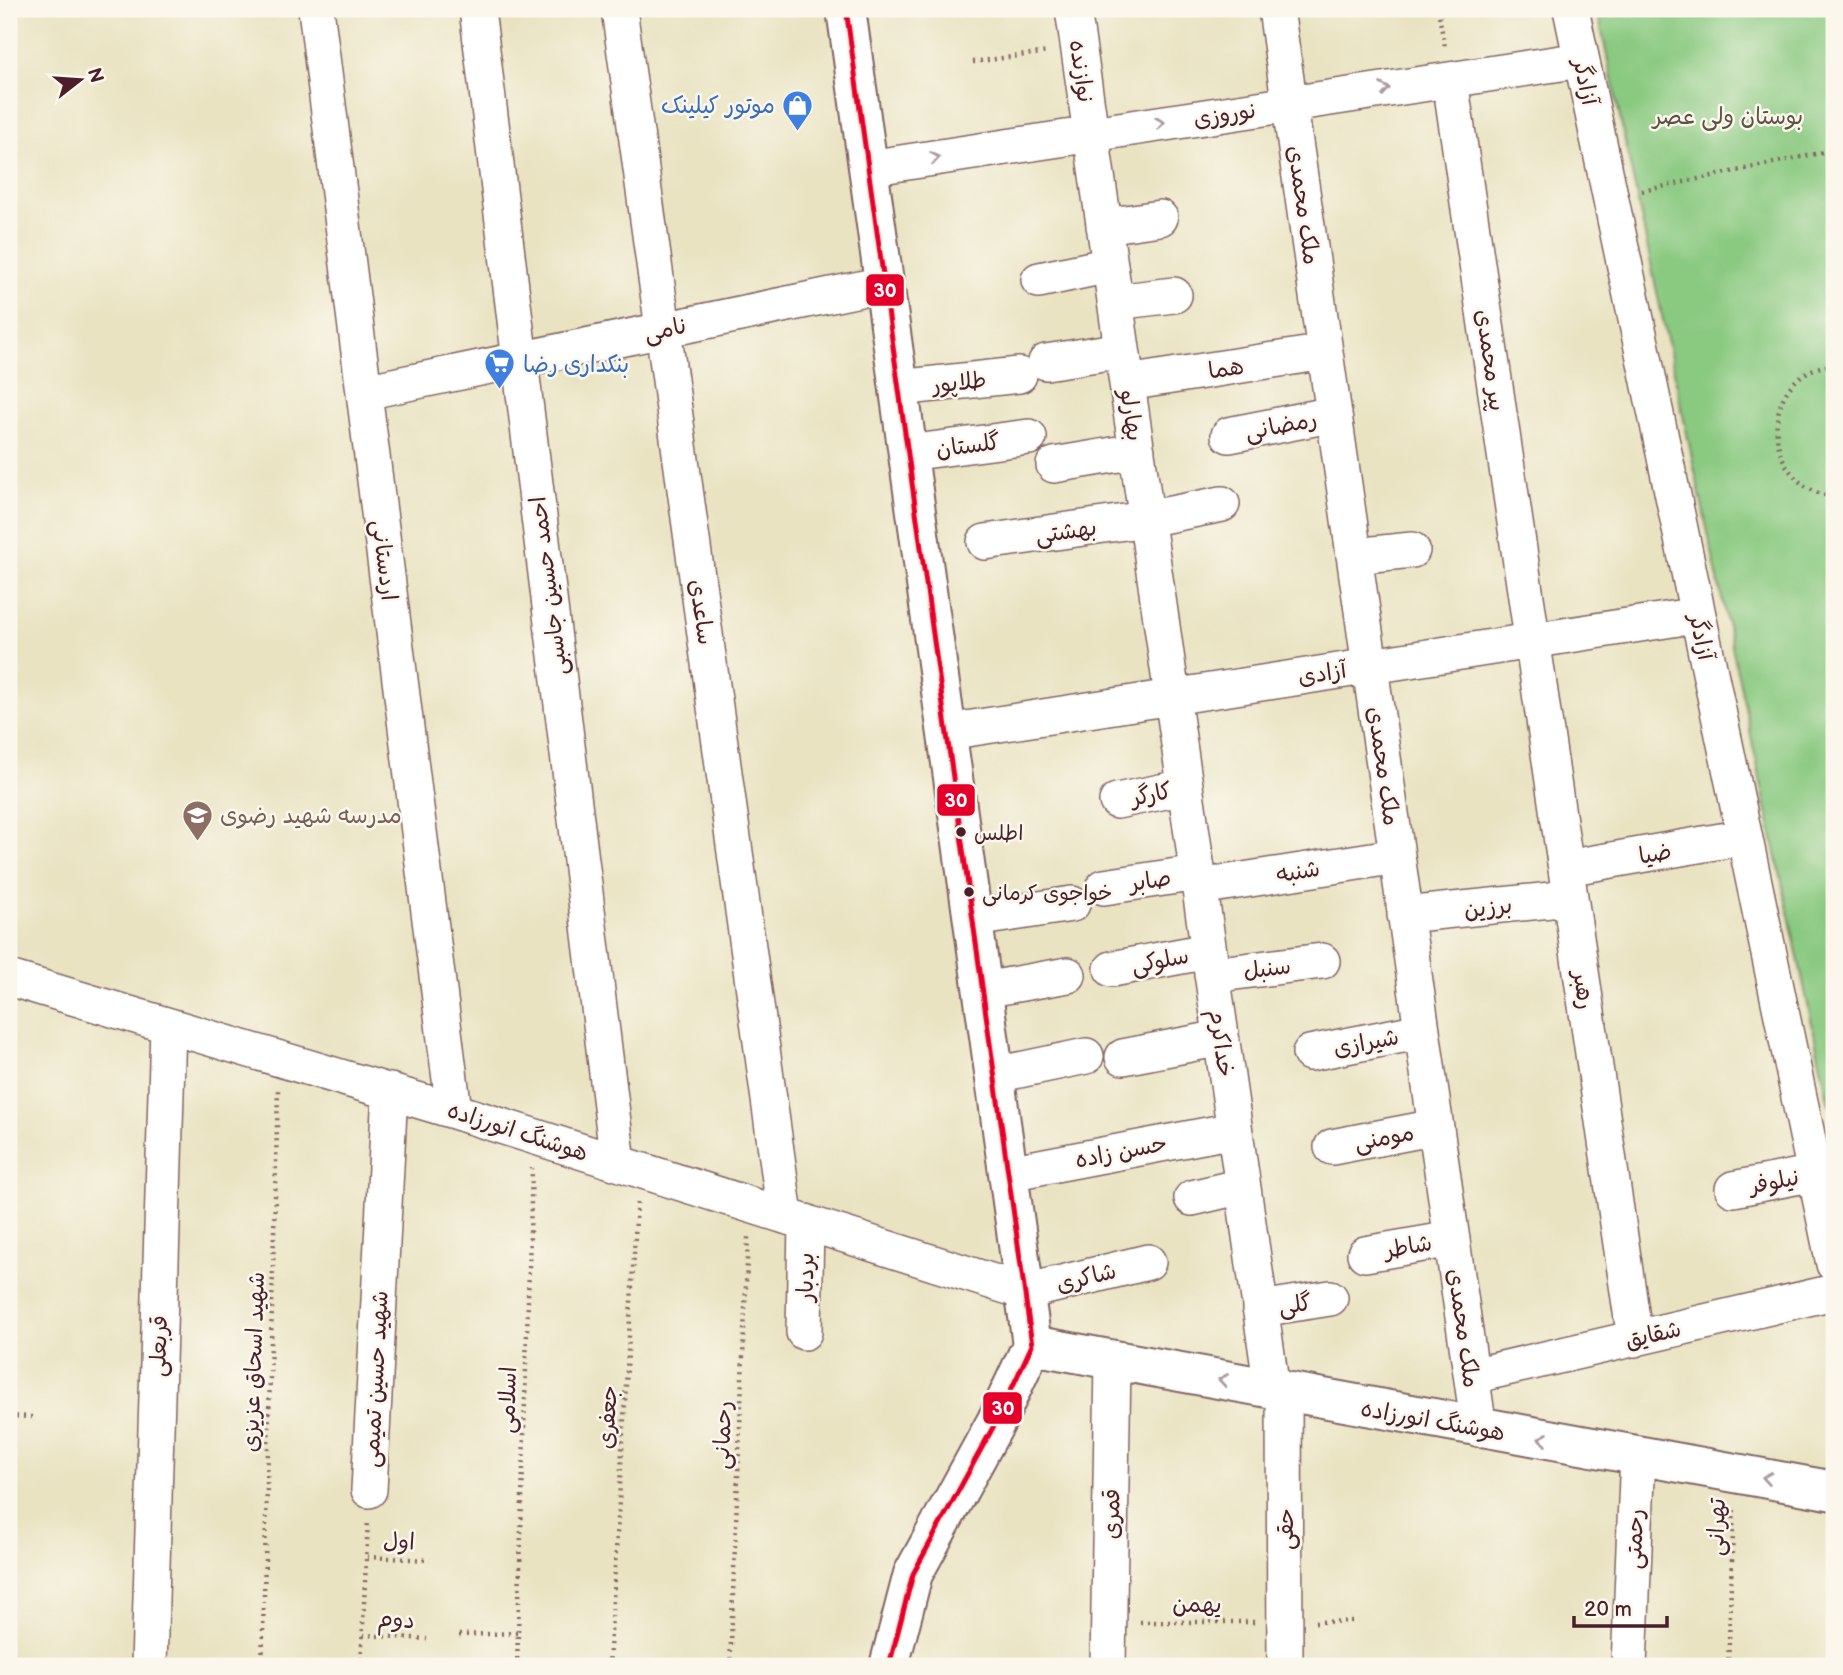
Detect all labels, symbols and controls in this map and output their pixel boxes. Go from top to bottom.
street label: نوازنده [1063,38,1099,104]
north arrow [46,46,116,116]
street label: آزادگر [1566,55,1604,109]
text: N [82,65,108,86]
one-way arrow [1379,82,1391,97]
shop icon: موتور کیلینک [781,88,815,132]
place label: موتور کیلینک [661,92,775,120]
street label: نوروزی [1191,96,1259,134]
park label: بوستان ولی عصر [1651,103,1803,131]
one-way arrow [1154,116,1166,131]
street label: ملک محمدی [1281,144,1325,267]
one-way arrow [929,150,941,165]
line badge: 30 [865,273,905,307]
text: 30 [874,280,896,303]
street label: پیر محمدی [1469,308,1511,413]
street label: نامی [642,312,689,348]
supermarket icon: بنکداری رضا [483,347,517,391]
place label: بنکداری رضا [523,351,629,379]
street label: هما [1206,352,1246,386]
street label: طلاپور [929,366,988,400]
street label: بهارلو [1113,387,1148,443]
street label: رمضانی [1243,405,1320,447]
street label: گلستان [934,428,1002,464]
street label: احمد حسین جاسبی [524,495,574,677]
street label: بهشتی [1034,514,1099,550]
street label: اردستانی [365,518,403,602]
street label: ساعدی [683,578,719,647]
street label: آزادگر [1682,610,1720,664]
street label: آزادی [1296,656,1350,692]
street label: ملک محمدی [1361,705,1405,828]
street label: کارگر [1126,777,1174,813]
line badge: 30 [936,783,976,817]
text: 30 [945,790,967,813]
school or university icon: مدرسه شهید رضوی [180,798,214,842]
place label: مدرسه شهید رضوی [220,802,402,830]
place label: اطلس [974,821,1023,846]
marker: اطلس [954,825,968,839]
street label: ضیا [1637,837,1674,871]
street label: شنبه [1274,855,1322,889]
street label: صابر [1125,864,1173,898]
place label: خواجوی کرمانی [982,881,1112,907]
marker: خواجوی کرمانی [962,885,976,899]
street label: برزین [1463,892,1514,924]
street label: سلوکی [1129,942,1191,980]
street label: سنبل [1242,952,1293,986]
street label: رهبر [1566,967,1600,1011]
street label: خداکرم [1200,1008,1240,1079]
street label: شیرازی [1331,1023,1401,1063]
street label: هوشنگ انورزاده [444,1096,591,1168]
street label: مومنی [1352,1119,1416,1157]
street label: حسن زاده [1073,1129,1170,1175]
street label: نیلوفر [1745,1163,1801,1201]
street label: شاطر [1380,1229,1434,1265]
street label: بردبار [792,1252,820,1304]
street label: شاکری [1053,1257,1119,1299]
street label: ملک محمدی [1441,1267,1485,1390]
street label: شهید اسحاق عزیزی [237,1271,271,1453]
street label: گلی [1277,1289,1314,1321]
street label: شهید حسین تمیمی [357,1290,395,1468]
street label: قربعلی [144,1315,174,1377]
street label: شقایق [1622,1315,1684,1355]
street label: اسلامی [493,1366,523,1434]
one-way arrow [1217,1373,1229,1388]
street label: جعفری [592,1384,624,1450]
line badge: 30 [982,1391,1023,1425]
street label: هوشنگ انورزاده [1358,1395,1507,1447]
text: 30 [992,1398,1014,1421]
street label: رحمانی [708,1400,738,1470]
one-way arrow [1537,1432,1549,1447]
one-way arrow [1761,1471,1773,1486]
street label: قمری [1098,1488,1126,1540]
street label: تهرانی [1702,1497,1732,1556]
street label: حقی [1272,1508,1300,1550]
street label: رحمتی [1620,1508,1650,1570]
street label: اول [383,1527,415,1557]
scale bar [1574,1584,1666,1628]
street label: یهمن [1172,1591,1222,1619]
text: 20 m [1584,1597,1632,1622]
street label: دوم [376,1605,415,1638]

